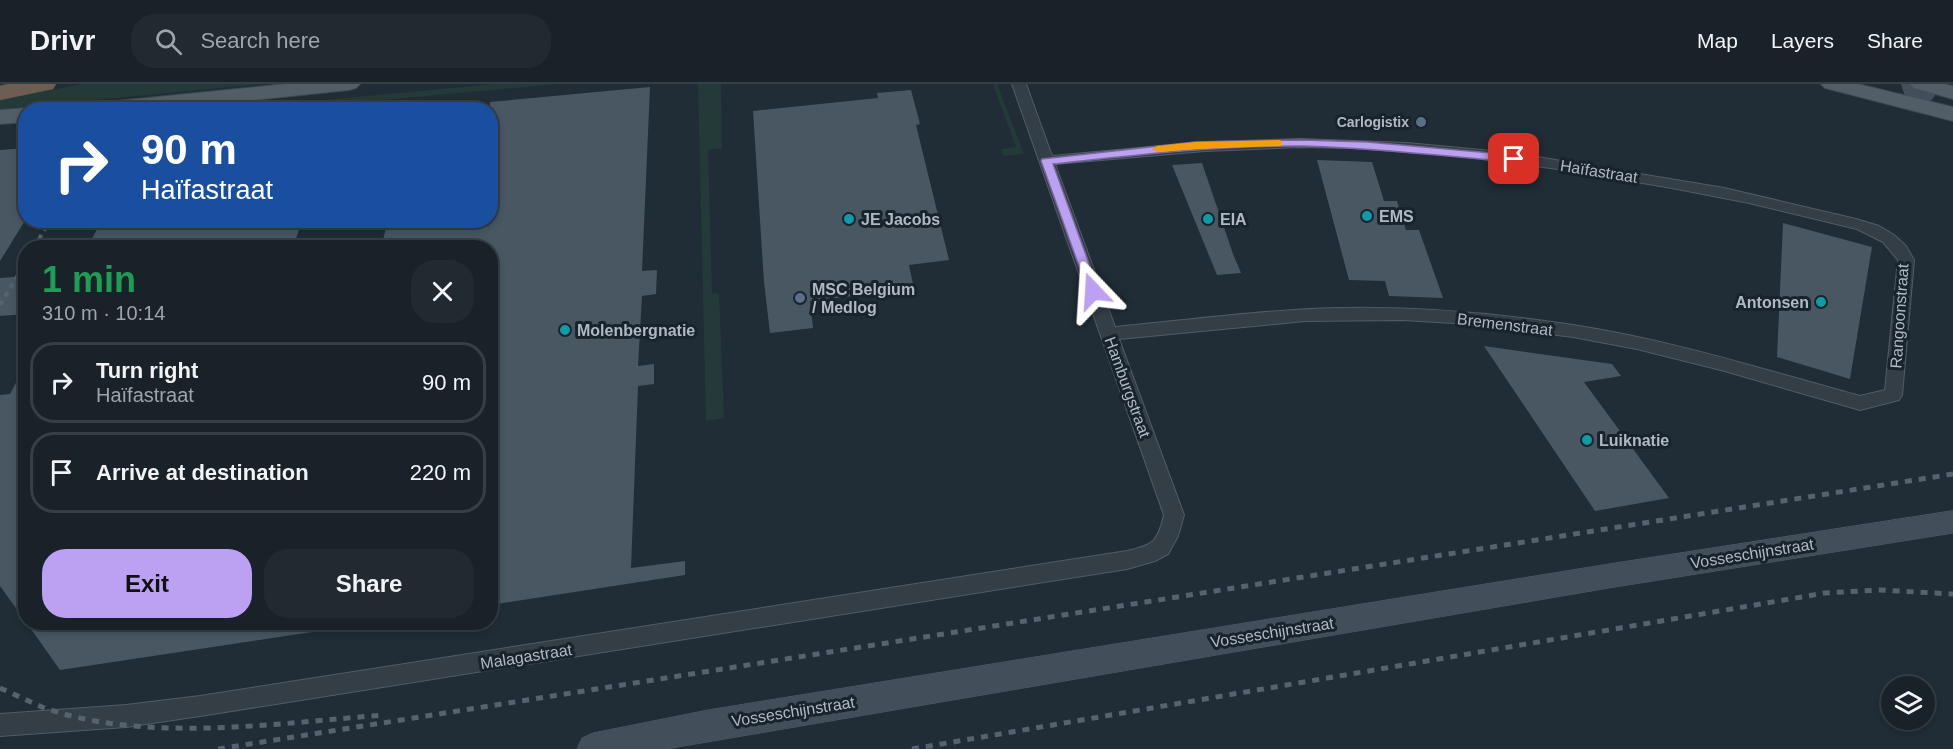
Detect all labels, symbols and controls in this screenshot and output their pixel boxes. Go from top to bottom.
search box [131,14,551,68]
text: Drivr [30,25,95,56]
icon: search [152,25,185,58]
text: Search here [200,28,320,53]
text: Map [1697,29,1738,52]
text: Layers [1771,29,1834,52]
text: Share [1867,29,1923,52]
place label: Carlogistix [1337,114,1409,130]
marker: Carlogistix [1414,115,1428,129]
icon: right [42,126,120,204]
text: 90 m [141,126,237,173]
pin [1488,133,1539,184]
icon: arrive [1497,142,1530,175]
street label: Haïfastraat [1559,157,1639,186]
text: Haïfastraat [141,175,273,205]
place label: EMS [1379,208,1414,225]
marker: EMS [1360,209,1374,223]
place label: JE Jacobs [861,211,940,228]
place label: EIA [1220,211,1247,228]
marker: JE Jacobs [842,212,856,226]
marker: EIA [1201,212,1215,226]
text: 1 min [42,259,136,300]
position arrow [1061,259,1125,323]
button: close [411,260,474,323]
street label: Rangoonstraat [1887,263,1912,369]
place label: MSC Belgium / Medlog [812,281,915,316]
marker: MSC Belgium / Medlog [793,291,807,305]
place label: Antonsen [1735,294,1809,311]
marker: Antonsen [1814,295,1828,309]
text: 310 m · 10:14 [42,302,165,324]
street label: Bremenstraat [1456,310,1554,339]
place label: Molenbergnatie [577,322,695,339]
marker: Molenbergnatie [558,323,572,337]
street label: Hamburgstraat [1101,335,1154,440]
text: Turn right [96,358,198,383]
icon: right [45,366,78,399]
text: 90 m [422,370,471,395]
text: Haïfastraat [96,384,194,406]
place label: Luiknatie [1599,432,1669,449]
marker: Luiknatie [1580,433,1594,447]
icon: arrive [45,456,78,489]
text: Arrive at destination [96,460,309,485]
text: 220 m [410,460,471,485]
street label: Vosseschijnstraat [1689,535,1815,572]
button: Exit [42,549,252,618]
button: Share [264,549,474,618]
street label: Vosseschijnstraat [1209,614,1335,651]
street label: Malagastraat [479,641,574,672]
map controls [1881,676,1935,730]
button: layers [1881,676,1935,730]
street label: Vosseschijnstraat [730,693,856,730]

